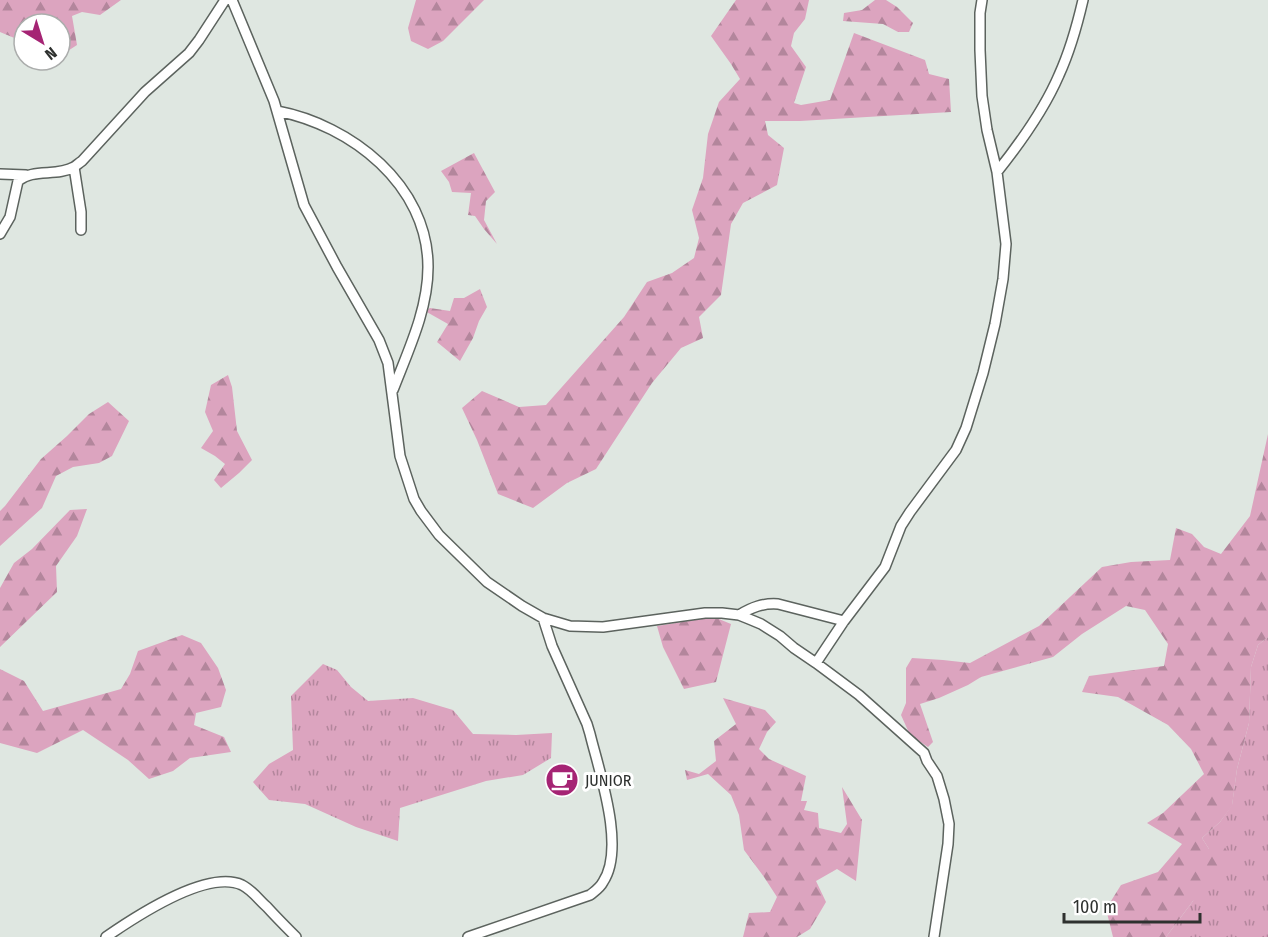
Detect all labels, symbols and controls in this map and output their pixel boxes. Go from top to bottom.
north arrow [12,12,72,72]
text: N [41,43,61,64]
cafe icon: JUNIOR [544,762,580,798]
place label: JUNIOR [585,771,632,790]
scale bar [1064,886,1200,924]
text: 100 m [1073,896,1117,918]

